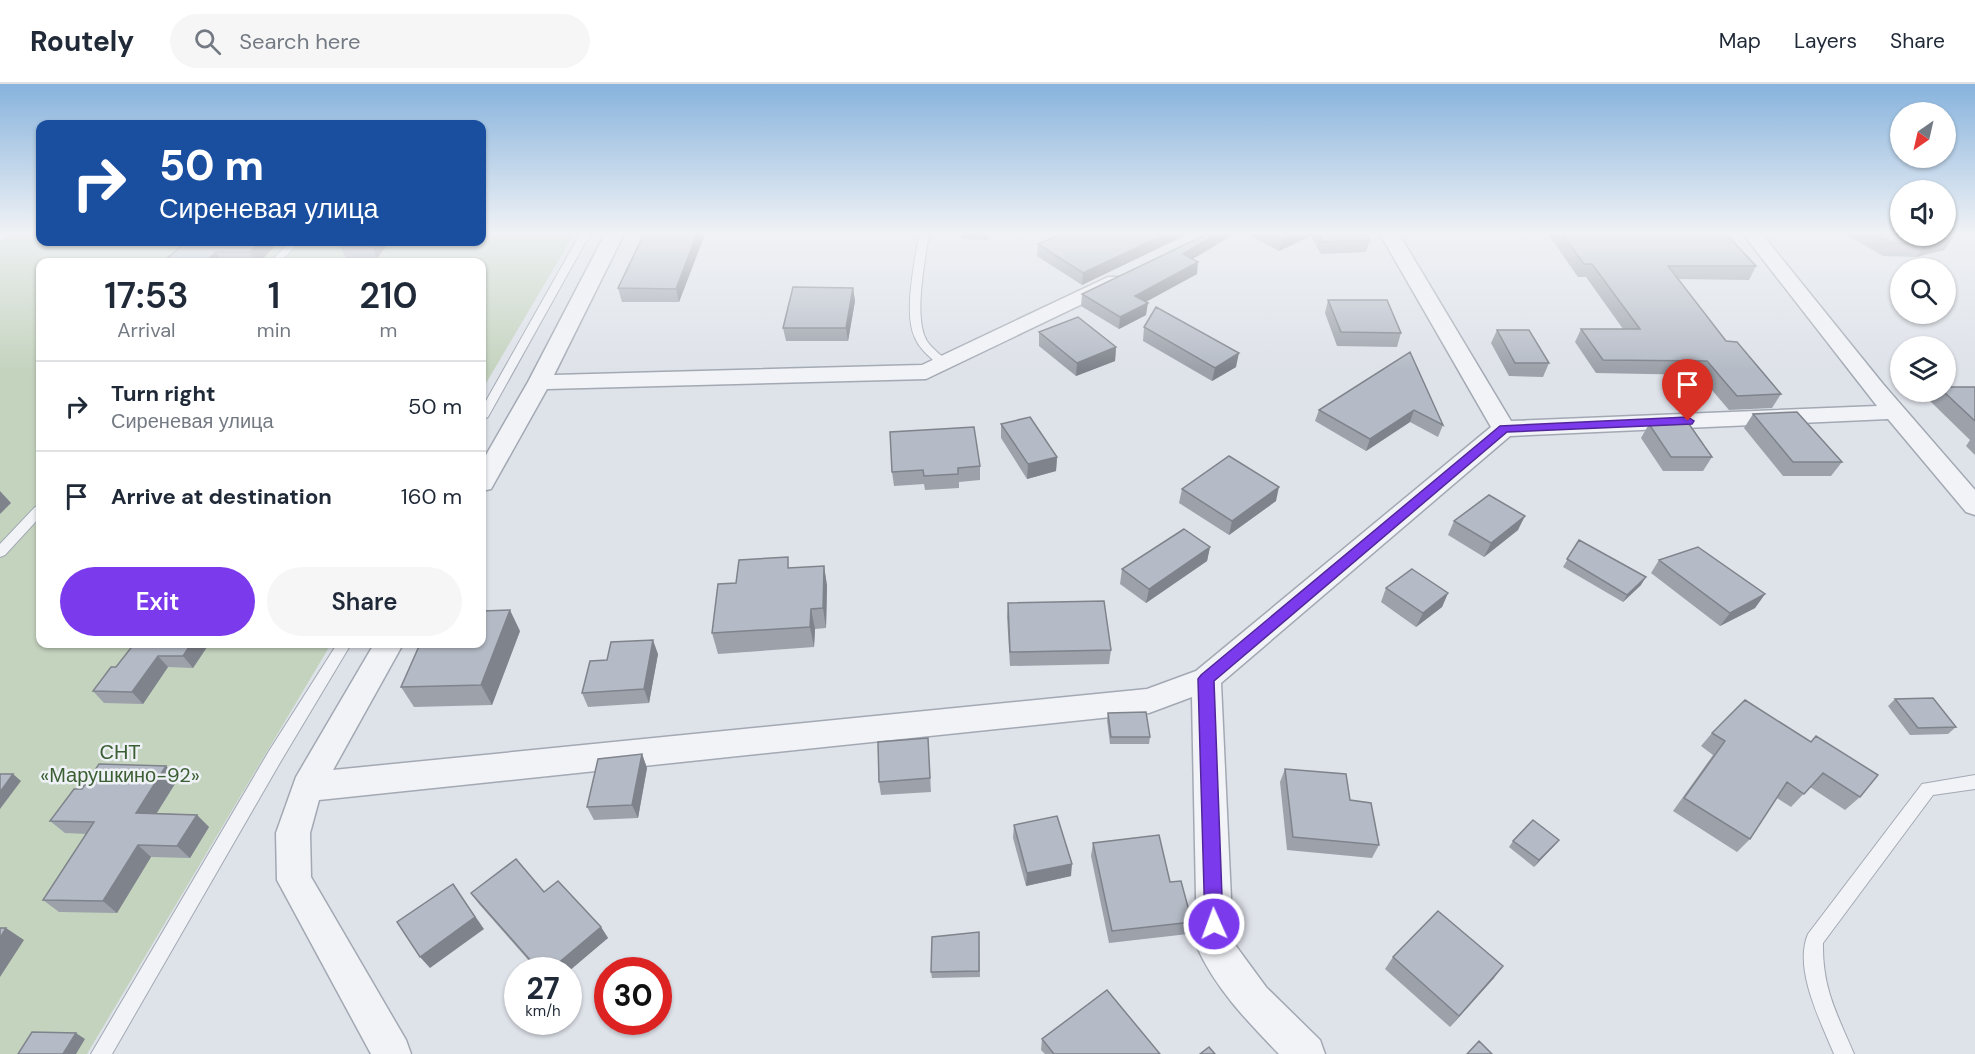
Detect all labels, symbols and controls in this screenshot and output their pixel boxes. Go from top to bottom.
search box [170,14,590,68]
text: Routely [30,23,134,60]
icon: search [191,25,224,58]
text: Search here [239,27,361,56]
text: Map [1719,27,1761,55]
text: Layers [1794,27,1857,55]
text: Share [1890,27,1945,55]
north arrow [1890,102,1956,168]
map controls [1890,102,1956,402]
text: 50 m [159,138,264,193]
icon: right [60,144,138,222]
button: sound [1890,180,1956,246]
text: Сиреневая улица [159,191,379,226]
button: search [1890,258,1956,324]
text: 17:53 [104,272,189,319]
text: 1 [268,272,280,319]
text: 210 [359,272,418,319]
text: Arrival [117,317,176,343]
text: min [257,317,291,343]
text: m [380,317,397,343]
button: layers [1890,336,1956,402]
pin [1662,359,1713,421]
icon: arrive [1671,368,1704,401]
text: Turn right [111,379,216,408]
icon: right [60,390,93,423]
text: 50 m [408,392,462,421]
text: Сиреневая улица [111,408,274,434]
icon: arrive [60,480,93,513]
text: Arrive at destination [111,482,332,511]
text: 160 m [401,482,462,511]
button: Exit [60,567,255,636]
button: Share [267,567,462,636]
park label: СНТ «Марушкино-92» [40,739,200,788]
position arrow [1182,892,1246,956]
speed limit sign: 30 [594,957,672,1035]
text: 27 [526,969,560,1008]
text: km/h [525,1001,561,1021]

